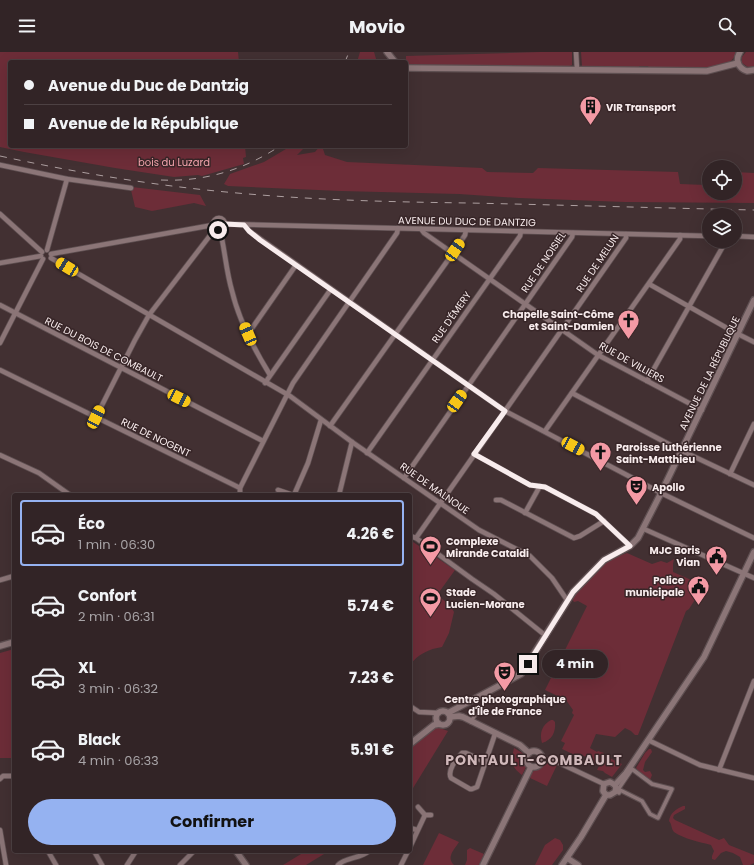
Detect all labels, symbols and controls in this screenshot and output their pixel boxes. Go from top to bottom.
text: Movio [349,14,405,39]
icon: menu [16,15,38,37]
icon: search [716,15,738,37]
text: Avenue du Duc de Dantzig [48,75,249,96]
building icon: VIR Transport [577,94,603,127]
place label: VIR Transport [606,100,676,115]
text: Avenue de la République [48,113,239,134]
park label: bois du Luzard [138,155,210,170]
map controls [702,160,742,248]
button: locate [702,160,742,200]
button: layers [702,208,742,248]
street label: AVENUE DU DUC DE DANTZIG [398,213,536,230]
route start [209,221,227,239]
street label: RUE DE NOISIEL [517,228,570,296]
street label: RUE DE MELUN [572,231,622,295]
car [443,237,467,263]
car [54,256,80,278]
street label: RUE D'ÉMERY [428,288,475,346]
place label: Chapelle Saint-Côme et Saint-Damien [502,307,614,334]
church icon: Chapelle Saint-Côme et Saint-Damien [616,307,642,340]
street label: RUE DU BOIS DE COMBAULT [42,313,166,386]
street label: AVENUE DE LA RÉPUBLIQUE [675,314,744,433]
car [238,321,258,347]
street label: RUE DE VILLIERS [596,338,667,387]
car [166,387,192,409]
car [445,388,469,414]
car [85,404,107,430]
street label: RUE DE NOGENT [118,414,194,461]
car [560,435,586,457]
church icon: Paroisse luthérienne Saint-Matthieu [588,440,614,473]
place label: Paroisse luthérienne Saint-Matthieu [616,440,722,467]
street label: RUE DE MALNOUE [397,459,473,518]
theatre icon: Apollo [623,474,649,507]
place label: Apollo [652,480,685,495]
text: Éco [78,513,105,534]
icon: car [30,515,66,551]
text: 4.26 € [346,523,394,544]
sports icon: Complexe Mirande Cataldi [417,534,443,567]
place label: Complexe Mirande Cataldi [446,534,529,561]
text: 1 min · 06:30 [78,535,155,554]
place label: MJC Boris Vian [650,543,700,570]
public building icon: MJC Boris Vian [703,543,729,576]
place label: Police municipale [625,573,684,600]
public building icon: Police municipale [686,573,712,606]
text: Confort [78,585,137,606]
sports icon: Stade Lucien-Morane [418,585,444,618]
place label: Stade Lucien-Morane [446,585,525,612]
icon: car [30,587,66,623]
text: 5.74 € [347,595,394,616]
text: 2 min · 06:31 [78,607,155,626]
callout: 4 min [542,650,608,678]
text: 4 min [556,654,594,673]
route end [519,655,537,673]
text: XL [78,657,96,678]
icon: car [30,659,66,695]
theatre icon: Centre photographique d'Île de France [492,660,518,693]
text: 7.23 € [349,667,394,688]
text: 3 min · 06:32 [78,679,158,698]
place label: Centre photographique d'Île de France [444,692,566,719]
text: Black [78,729,121,750]
icon: car [30,731,66,767]
text: 5.91 € [350,739,394,760]
district label: PONTAULT-COMBAULT [445,750,623,770]
text: 4 min · 06:33 [78,751,159,770]
button: Confirmer [28,799,396,845]

